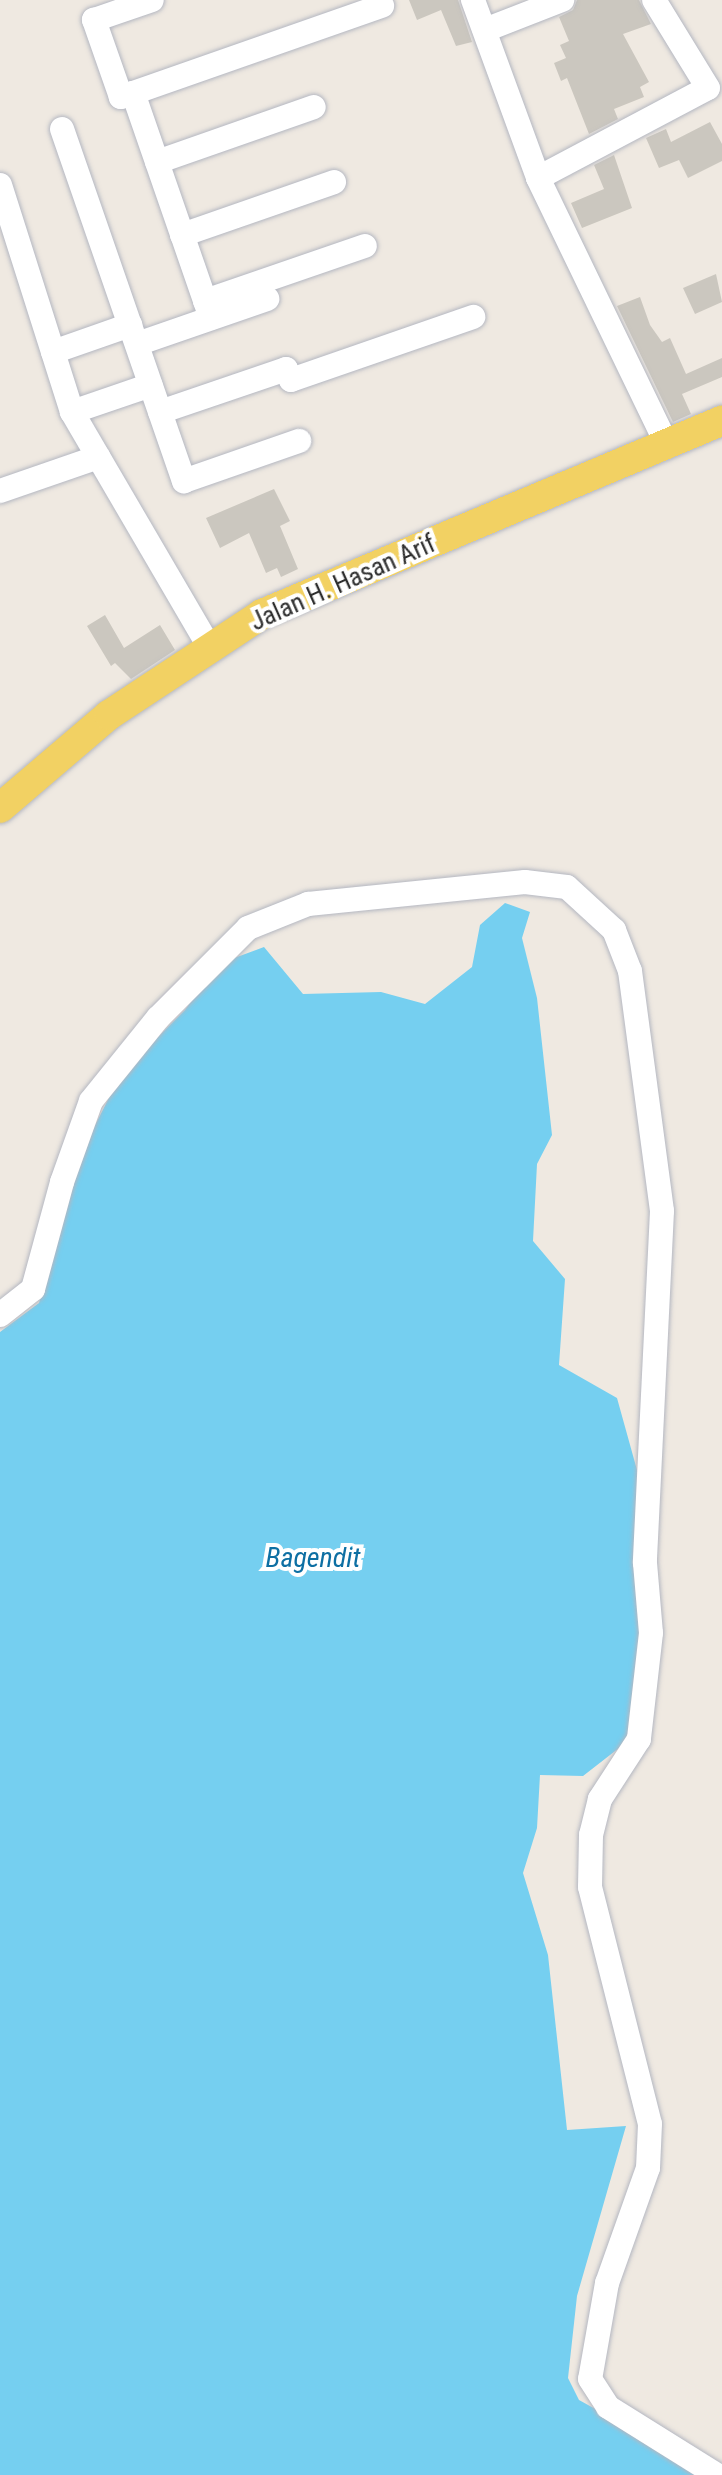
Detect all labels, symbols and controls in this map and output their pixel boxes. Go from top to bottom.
street label: Jalan H. Hasan Arif [246,528,440,638]
water label: Bagendit [266,1541,360,1575]

